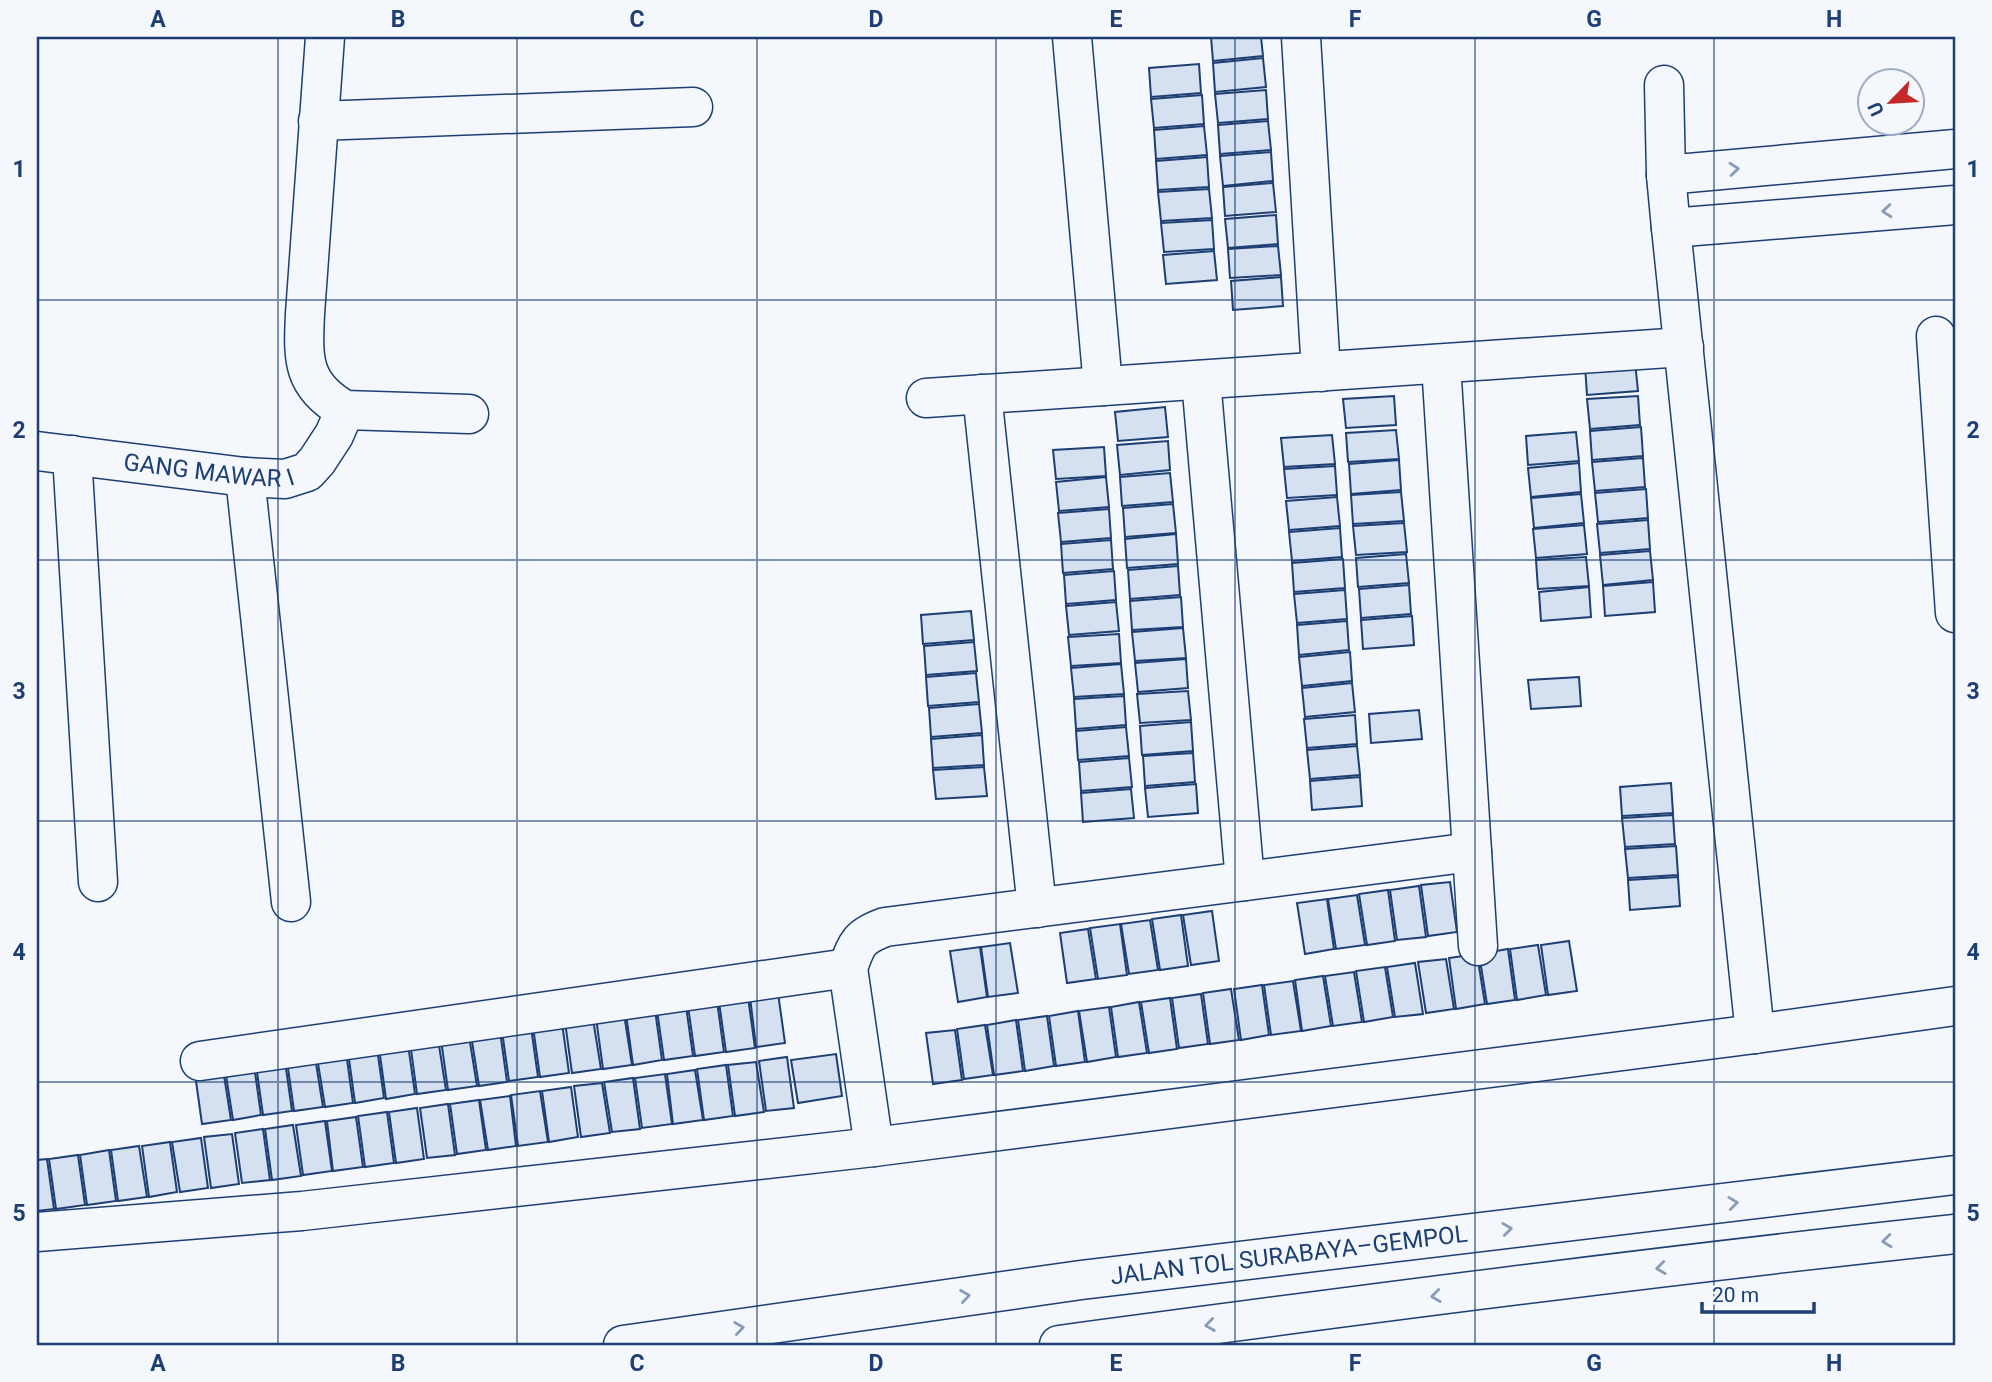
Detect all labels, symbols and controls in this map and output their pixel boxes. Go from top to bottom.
text: A [150,6,166,33]
text: B [391,6,405,33]
text: C [629,6,645,33]
text: D [869,6,883,33]
text: E [1110,6,1123,33]
text: F [1349,6,1362,33]
text: G [1586,6,1602,33]
text: H [1826,6,1842,33]
north arrow [1856,66,1926,136]
text: U [1863,98,1889,120]
text: 1 [12,156,26,183]
text: 1 [1966,156,1980,183]
one-way arrow [1729,162,1740,177]
one-way arrow [1881,203,1892,218]
text: 2 [12,417,26,444]
text: 2 [1966,417,1980,444]
street label: GANG MAWAR I [122,448,298,493]
text: 3 [12,678,26,705]
text: 3 [1966,678,1980,705]
text: 4 [12,939,26,966]
text: 4 [1966,939,1980,966]
one-way arrow [1727,1195,1738,1210]
text: 5 [12,1200,26,1227]
text: 5 [1966,1200,1980,1227]
street label: JALAN TOL SURABAYA–GEMPOL [1109,1220,1469,1290]
one-way arrow [1501,1222,1512,1237]
one-way arrow [1882,1233,1893,1248]
one-way arrow [1656,1260,1667,1275]
scale bar [1702,1270,1814,1314]
text: 20 m [1712,1283,1759,1307]
one-way arrow [1430,1288,1442,1303]
one-way arrow [959,1289,971,1304]
one-way arrow [1204,1317,1216,1332]
one-way arrow [734,1321,745,1336]
text: A [150,1350,166,1377]
text: B [391,1350,405,1377]
text: C [629,1350,645,1377]
text: D [869,1350,883,1377]
text: E [1110,1350,1123,1377]
text: F [1349,1350,1362,1377]
text: G [1586,1350,1602,1377]
text: H [1826,1350,1842,1377]

